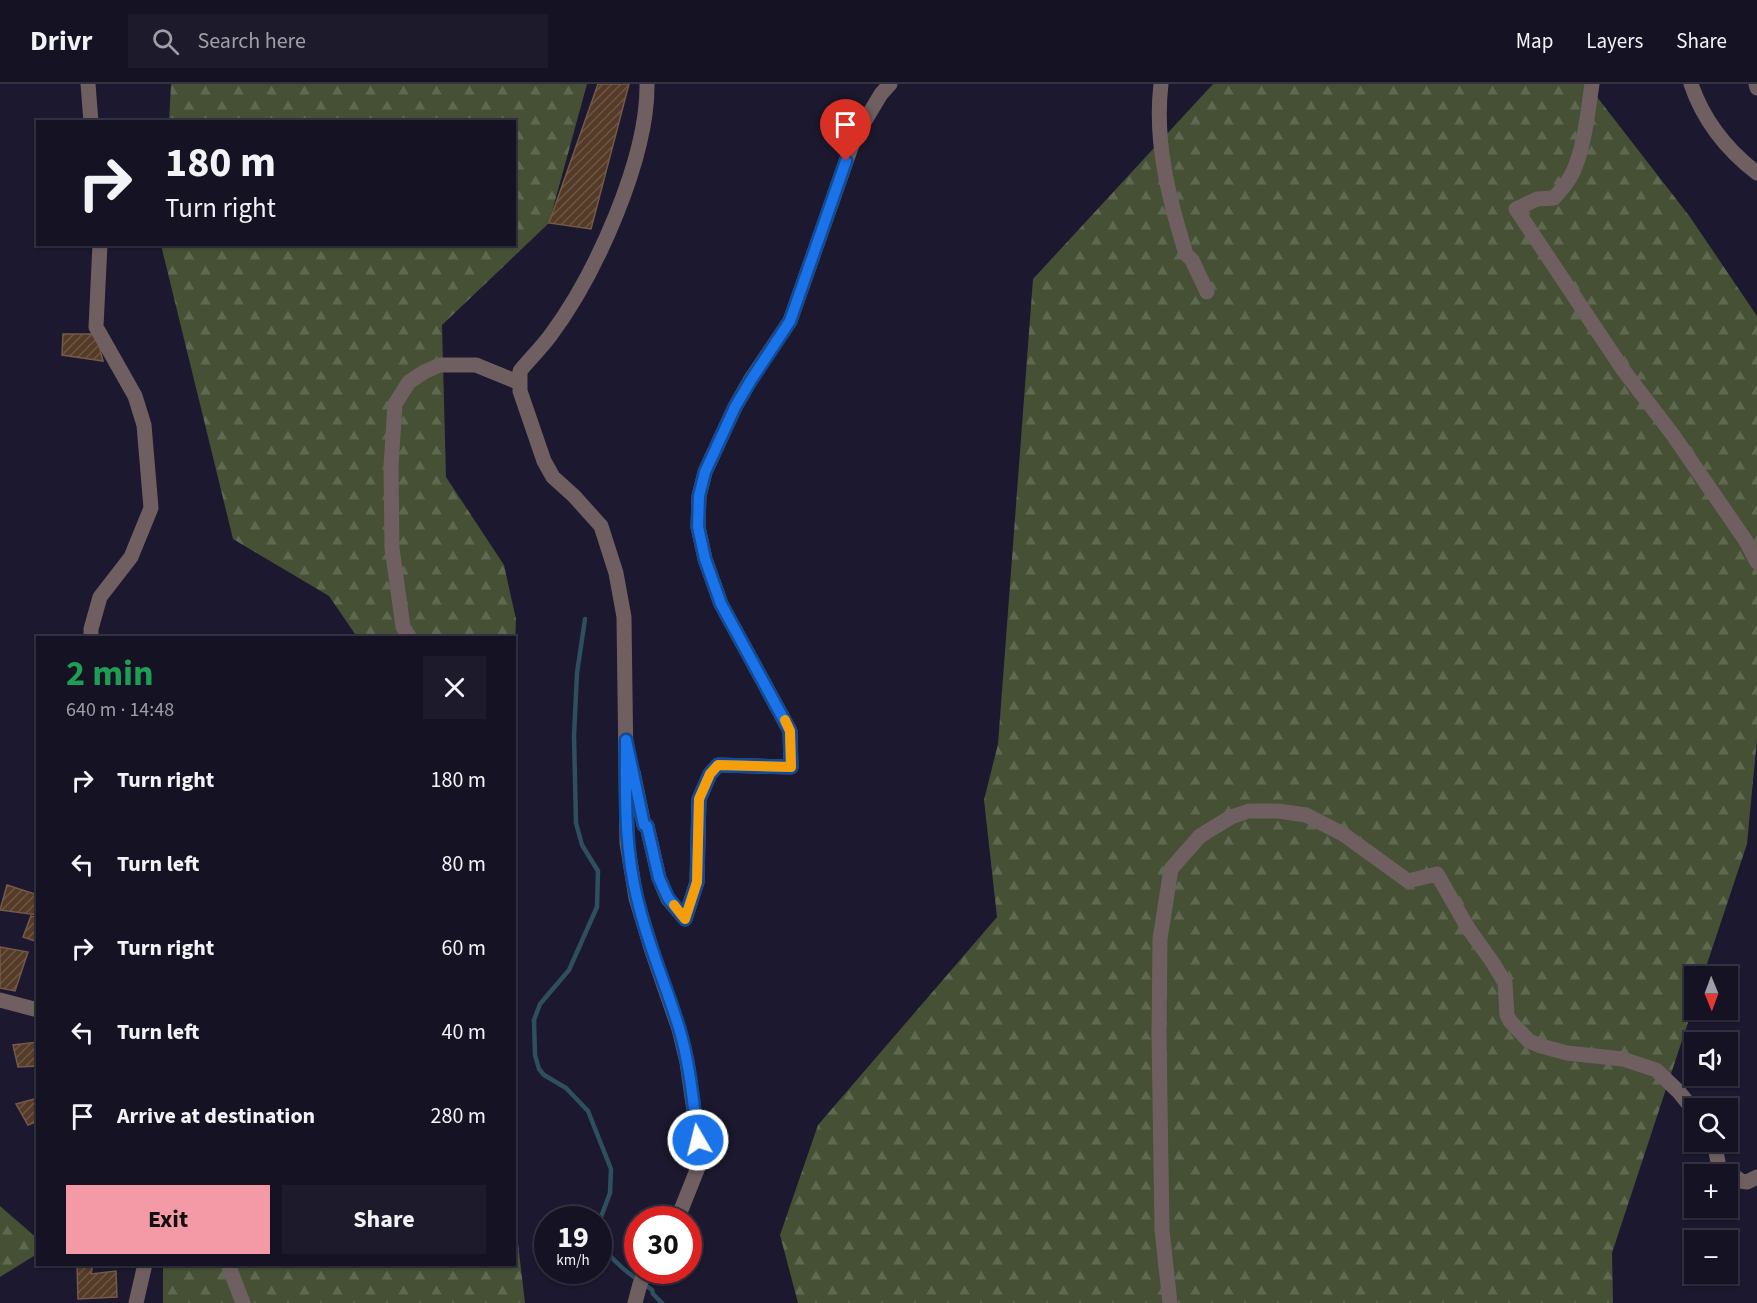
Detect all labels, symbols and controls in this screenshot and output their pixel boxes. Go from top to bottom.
search box [128,14,548,68]
text: Drivr [30,21,92,61]
icon: search [149,25,182,58]
text: Search here [197,25,306,57]
text: Map [1516,26,1553,56]
text: Layers [1586,26,1643,56]
text: Share [1676,26,1727,56]
pin [820,99,871,161]
icon: arrive [829,108,862,141]
text: 180 m [165,133,276,193]
icon: right [66,144,144,222]
text: Turn right [165,189,276,228]
text: 2 min [66,648,154,699]
button: close [423,656,486,719]
text: 640 m · 14:48 [66,696,174,724]
icon: right [66,764,99,797]
text: Turn right [117,764,214,796]
text: 180 m [431,764,486,796]
icon: left [66,848,99,881]
text: Turn left [117,848,199,880]
text: 80 m [441,848,486,880]
icon: right [66,932,99,965]
text: Turn right [117,932,214,964]
text: 60 m [441,932,486,964]
north arrow [1684,966,1738,1020]
map controls [1684,966,1738,1284]
icon: left [66,1016,99,1049]
text: Turn left [117,1016,199,1048]
text: 40 m [441,1016,486,1048]
button: sound [1684,1032,1738,1086]
button: search [1684,1098,1738,1152]
icon: arrive [66,1100,99,1133]
text: Arrive at destination [117,1100,315,1132]
text: 280 m [431,1100,486,1132]
position arrow [666,1108,730,1172]
button: + [1684,1164,1738,1218]
button: Exit [66,1185,270,1254]
button: Share [282,1185,486,1254]
speed limit sign: 30 [624,1206,702,1284]
text: 19 [557,1216,589,1259]
button: − [1684,1230,1738,1284]
text: km/h [556,1250,590,1271]

